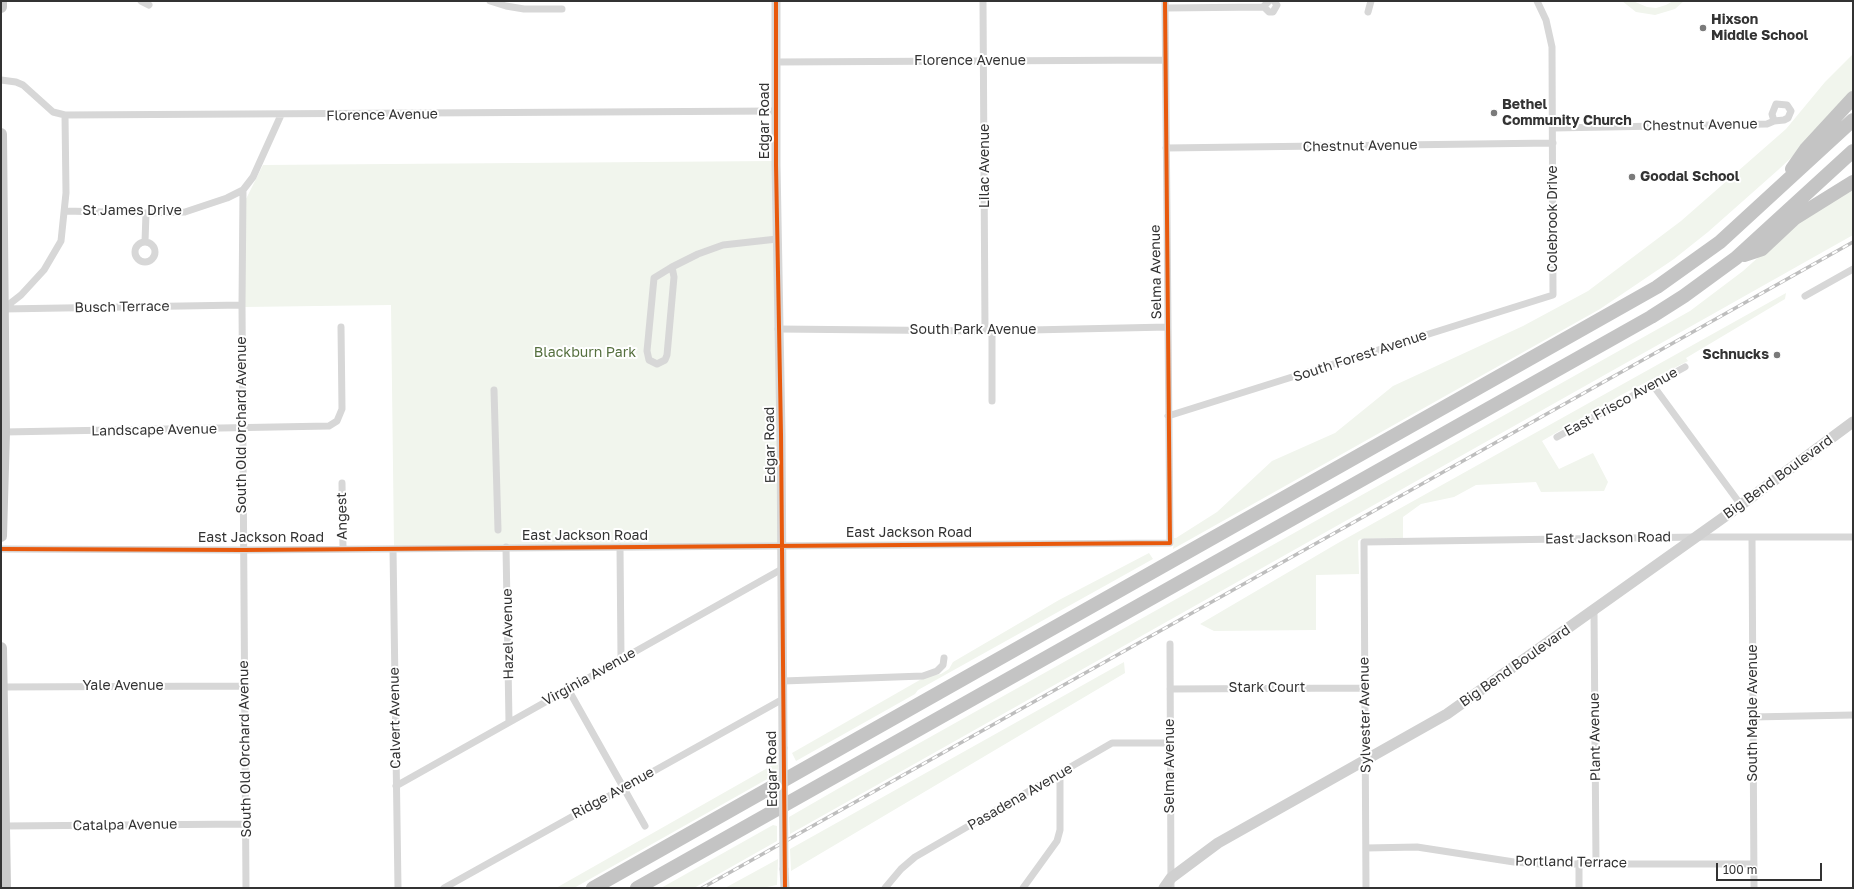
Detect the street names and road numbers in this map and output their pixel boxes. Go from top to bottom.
street label: Florence Avenue [914,53,1026,69]
street label: Edgar Road [757,83,773,159]
street label: Florence Avenue [326,106,438,124]
street label: Chestnut Avenue [1642,116,1758,134]
street label: Lilac Avenue [977,124,993,208]
street label: Chestnut Avenue [1302,137,1418,155]
street label: Colebrook Drive [1545,165,1561,273]
street label: St James Drive [82,203,182,219]
street label: Selma Avenue [1147,224,1165,320]
street label: Busch Terrace [74,298,170,316]
street label: South Park Avenue [910,322,1036,338]
street label: South Forest Avenue [1291,326,1429,386]
street label: South Old Orchard Avenue [234,336,250,514]
street label: East Frisco Avenue [1562,364,1680,440]
street label: Edgar Road [761,406,779,484]
street label: Landscape Avenue [91,421,217,439]
street label: Big Bend Boulevard [1720,432,1836,522]
street label: Angest [333,492,351,540]
street label: East Jackson Road [846,525,972,541]
street label: East Jackson Road [522,528,648,544]
street label: East Jackson Road [1545,528,1671,548]
street label: East Jackson Road [198,530,324,546]
street label: Hazel Avenue [499,588,517,680]
street label: Big Bend Boulevard [1456,622,1574,710]
street label: Virginia Avenue [539,644,639,710]
street label: South Maple Avenue [1745,644,1761,782]
street label: Sylvester Avenue [1356,657,1374,773]
street label: South Old Orchard Avenue [235,660,255,838]
street label: Calvert Avenue [386,667,404,769]
street label: Yale Avenue [82,678,164,694]
street label: Stark Court [1229,680,1305,696]
street label: Plant Avenue [1586,693,1604,781]
street label: Selma Avenue [1162,719,1178,813]
street label: Edgar Road [763,730,781,808]
street label: Pasadena Avenue [965,760,1075,834]
street label: Ridge Avenue [569,763,657,823]
street label: Catalpa Avenue [73,816,177,834]
street label: Portland Terrace [1515,853,1627,871]

